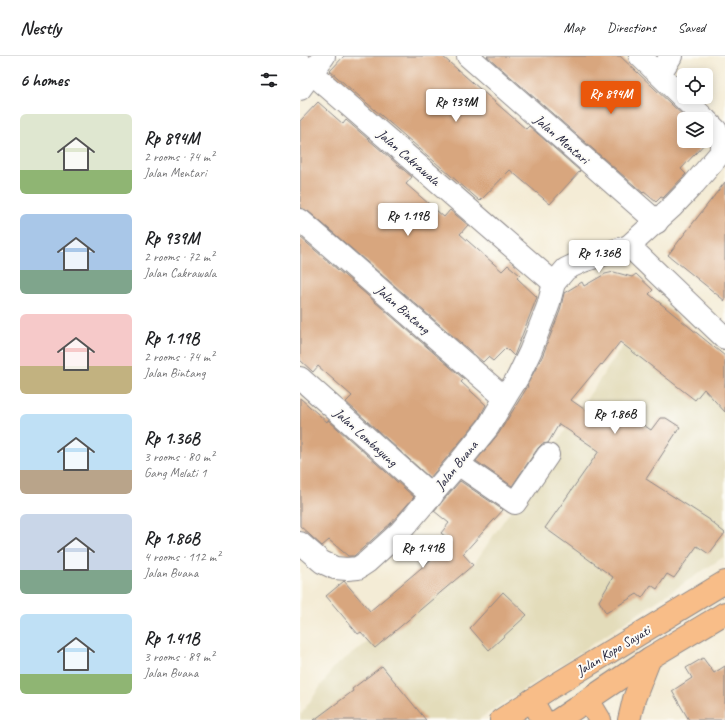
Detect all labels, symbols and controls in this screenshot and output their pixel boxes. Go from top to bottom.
text: Nestly [20,16,61,40]
text: Map [564,19,585,36]
text: Directions [607,19,656,36]
text: Saved [678,19,705,36]
map controls [677,68,713,148]
button: locate [677,68,713,104]
icon: filters [258,69,280,91]
text: 6 homes [20,70,68,91]
pin: Rp 894M [574,81,648,115]
text: Rp 894M [590,86,632,102]
pin: Rp 939M [419,89,493,123]
text: Rp 939M [435,94,477,110]
street label: Jalan Mentari [530,110,594,169]
button: layers [677,112,713,148]
street label: Jalan Cakrawala [373,125,444,190]
text: Rp 894M [144,128,199,149]
icon: home [52,130,100,178]
text: 2 rooms · 74 m² [144,149,214,165]
text: Jalan Mentari [144,165,206,181]
pin: Rp 1.19B [367,203,449,237]
text: Rp 1.19B [387,208,429,224]
text: Rp 939M [144,228,199,249]
icon: home [52,230,100,278]
pin: Rp 1.36B [558,240,640,274]
text: Rp 1.36B [578,245,620,261]
text: 2 rooms · 72 m² [144,249,214,265]
text: Jalan Cakrawala [144,265,216,281]
street label: Jalan Bintang [371,281,434,338]
text: Rp 1.19B [144,328,199,349]
icon: home [52,330,100,378]
text: 2 rooms · 74 m² [144,349,214,365]
text: Jalan Bintang [144,365,205,381]
pin: Rp 1.86B [574,401,656,435]
street label: Jalan Lembayung [330,404,402,471]
text: Rp 1.86B [594,406,636,422]
text: Rp 1.36B [144,428,200,449]
icon: home [52,430,100,478]
street label: Jalan Buana [431,436,482,494]
text: 3 rooms · 80 m² [144,449,214,465]
text: Gang Melati 1 [144,465,207,481]
text: Rp 1.86B [144,528,200,549]
icon: home [52,530,100,578]
pin: Rp 1.41B [382,535,464,569]
text: Rp 1.41B [402,540,444,556]
text: 4 rooms · 112 m² [144,549,220,565]
text: Jalan Buana [144,565,198,581]
street label: Jalan Kopo Sayati [572,621,655,680]
text: Rp 1.41B [144,628,199,649]
icon: home [52,630,100,678]
text: 3 rooms · 89 m² [144,649,214,665]
text: Jalan Buana [144,665,198,681]

